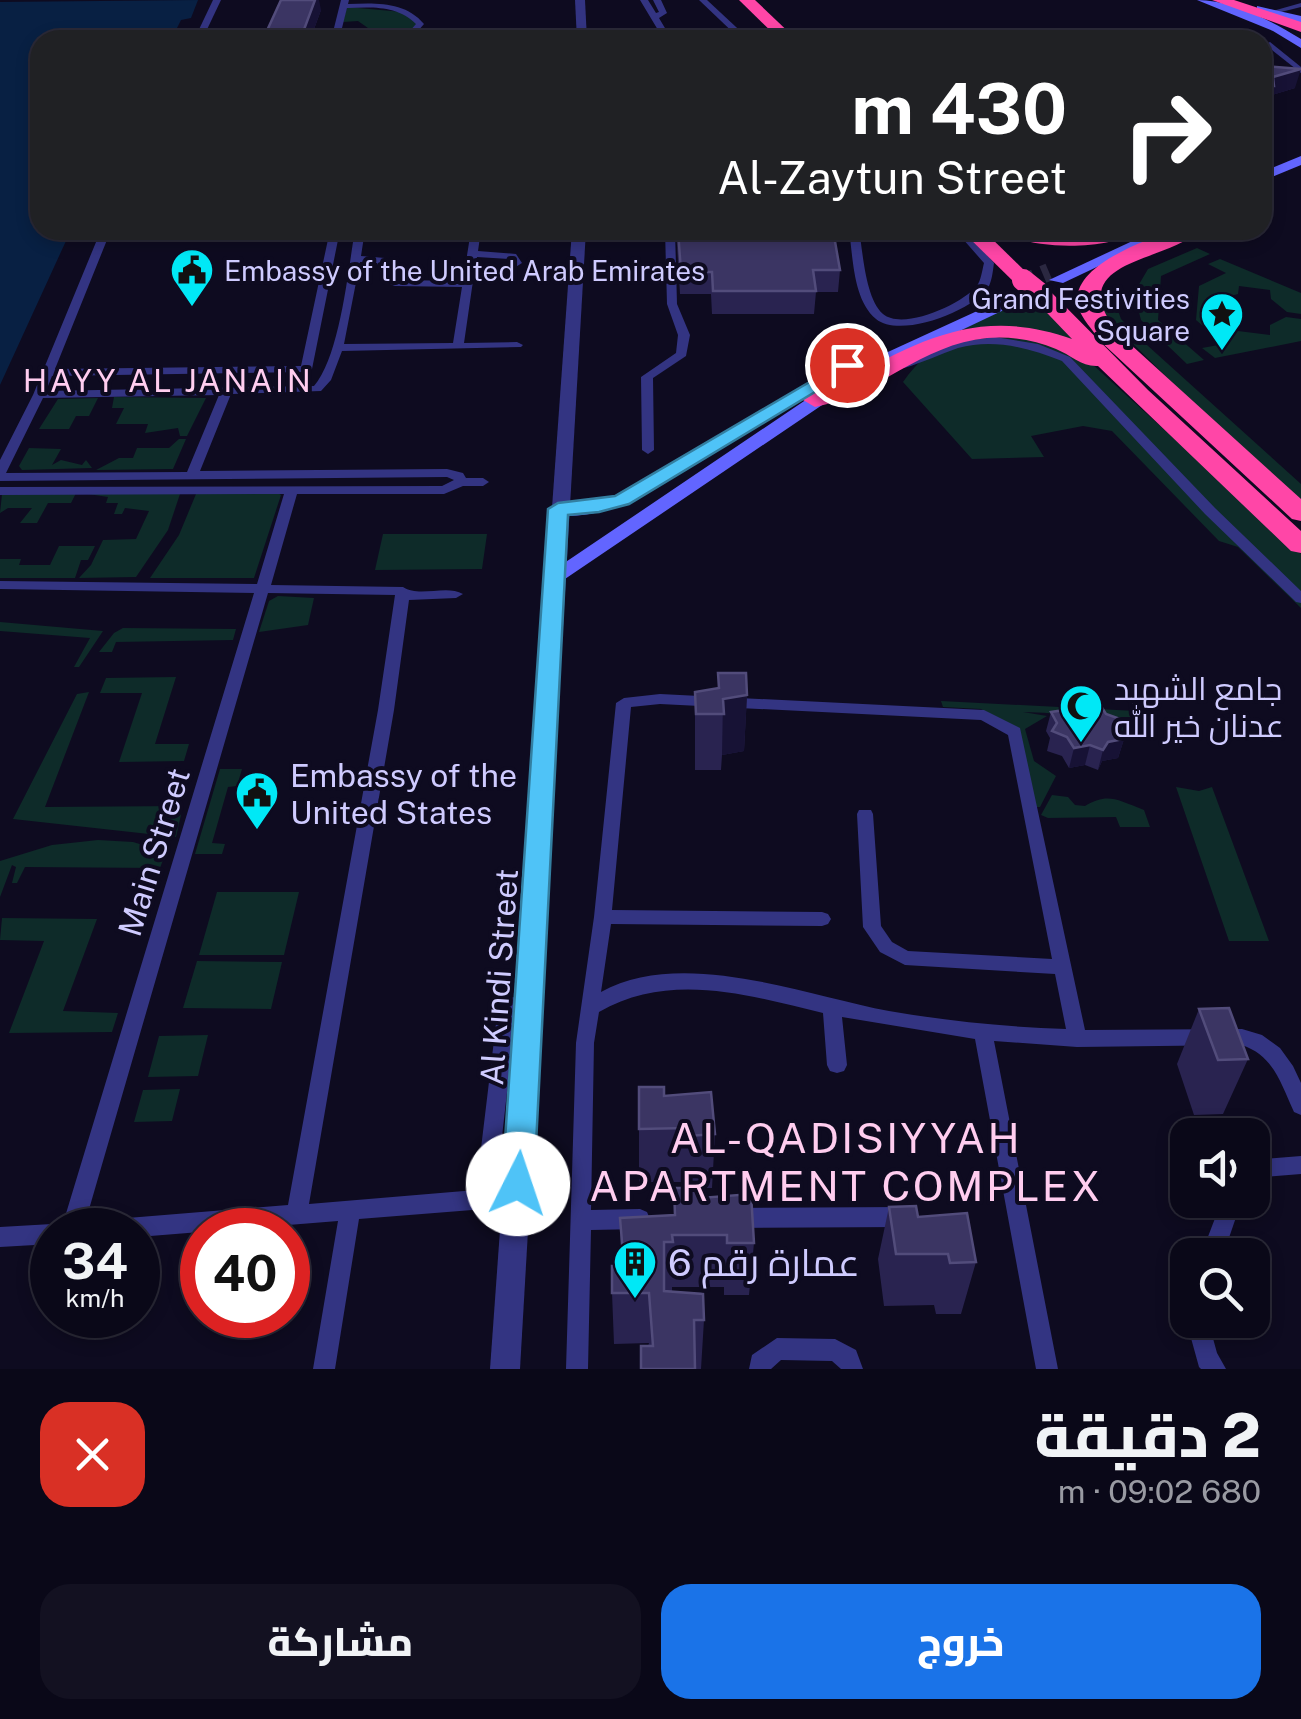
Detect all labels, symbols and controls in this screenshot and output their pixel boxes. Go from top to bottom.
text: 430 m [851,67,1067,150]
icon: right [1102,70,1232,200]
text: Al-Zaytun Street [717,151,1067,204]
public building icon: Embassy of the United Arab Emirates [169,247,215,308]
place label: Embassy of the United Arab Emirates [224,254,705,287]
place label: Grand Festivities Square [971,282,1190,347]
place icon: Grand Festivities Square [1199,291,1245,352]
pin [805,323,890,408]
icon: arrive [820,338,875,393]
district label: HAYY AL JANAIN [23,362,313,399]
place label: جامع الشهيد عدنان خير الله [1114,670,1284,745]
mosque icon: جامع الشهيد عدنان خير الله [1058,683,1104,744]
place label: Embassy of the United States [290,757,517,831]
street label: Main Street [111,763,197,941]
public building icon: Embassy of the United States [234,770,280,831]
street label: Al Kindi Street [473,867,525,1087]
district label: AL-QADISIYYAH APARTMENT COMPLEX [589,1113,1103,1210]
map controls [1170,1118,1270,1338]
button: sound [1170,1118,1270,1218]
position arrow [466,1132,570,1236]
speed limit sign: 40 [180,1208,310,1338]
text: 34 [62,1231,128,1290]
button: search [1170,1238,1270,1338]
building icon: عمارة رقم 6 [612,1239,658,1300]
place label: عمارة رقم 6 [668,1240,860,1289]
text: km/h [66,1283,124,1313]
text: 2 دقيقة [1035,1400,1261,1471]
button: close [40,1402,145,1507]
text: 680 m · 09:02 [1058,1473,1261,1510]
button: مشاركة [40,1584,641,1699]
button: خروج [661,1584,1261,1699]

